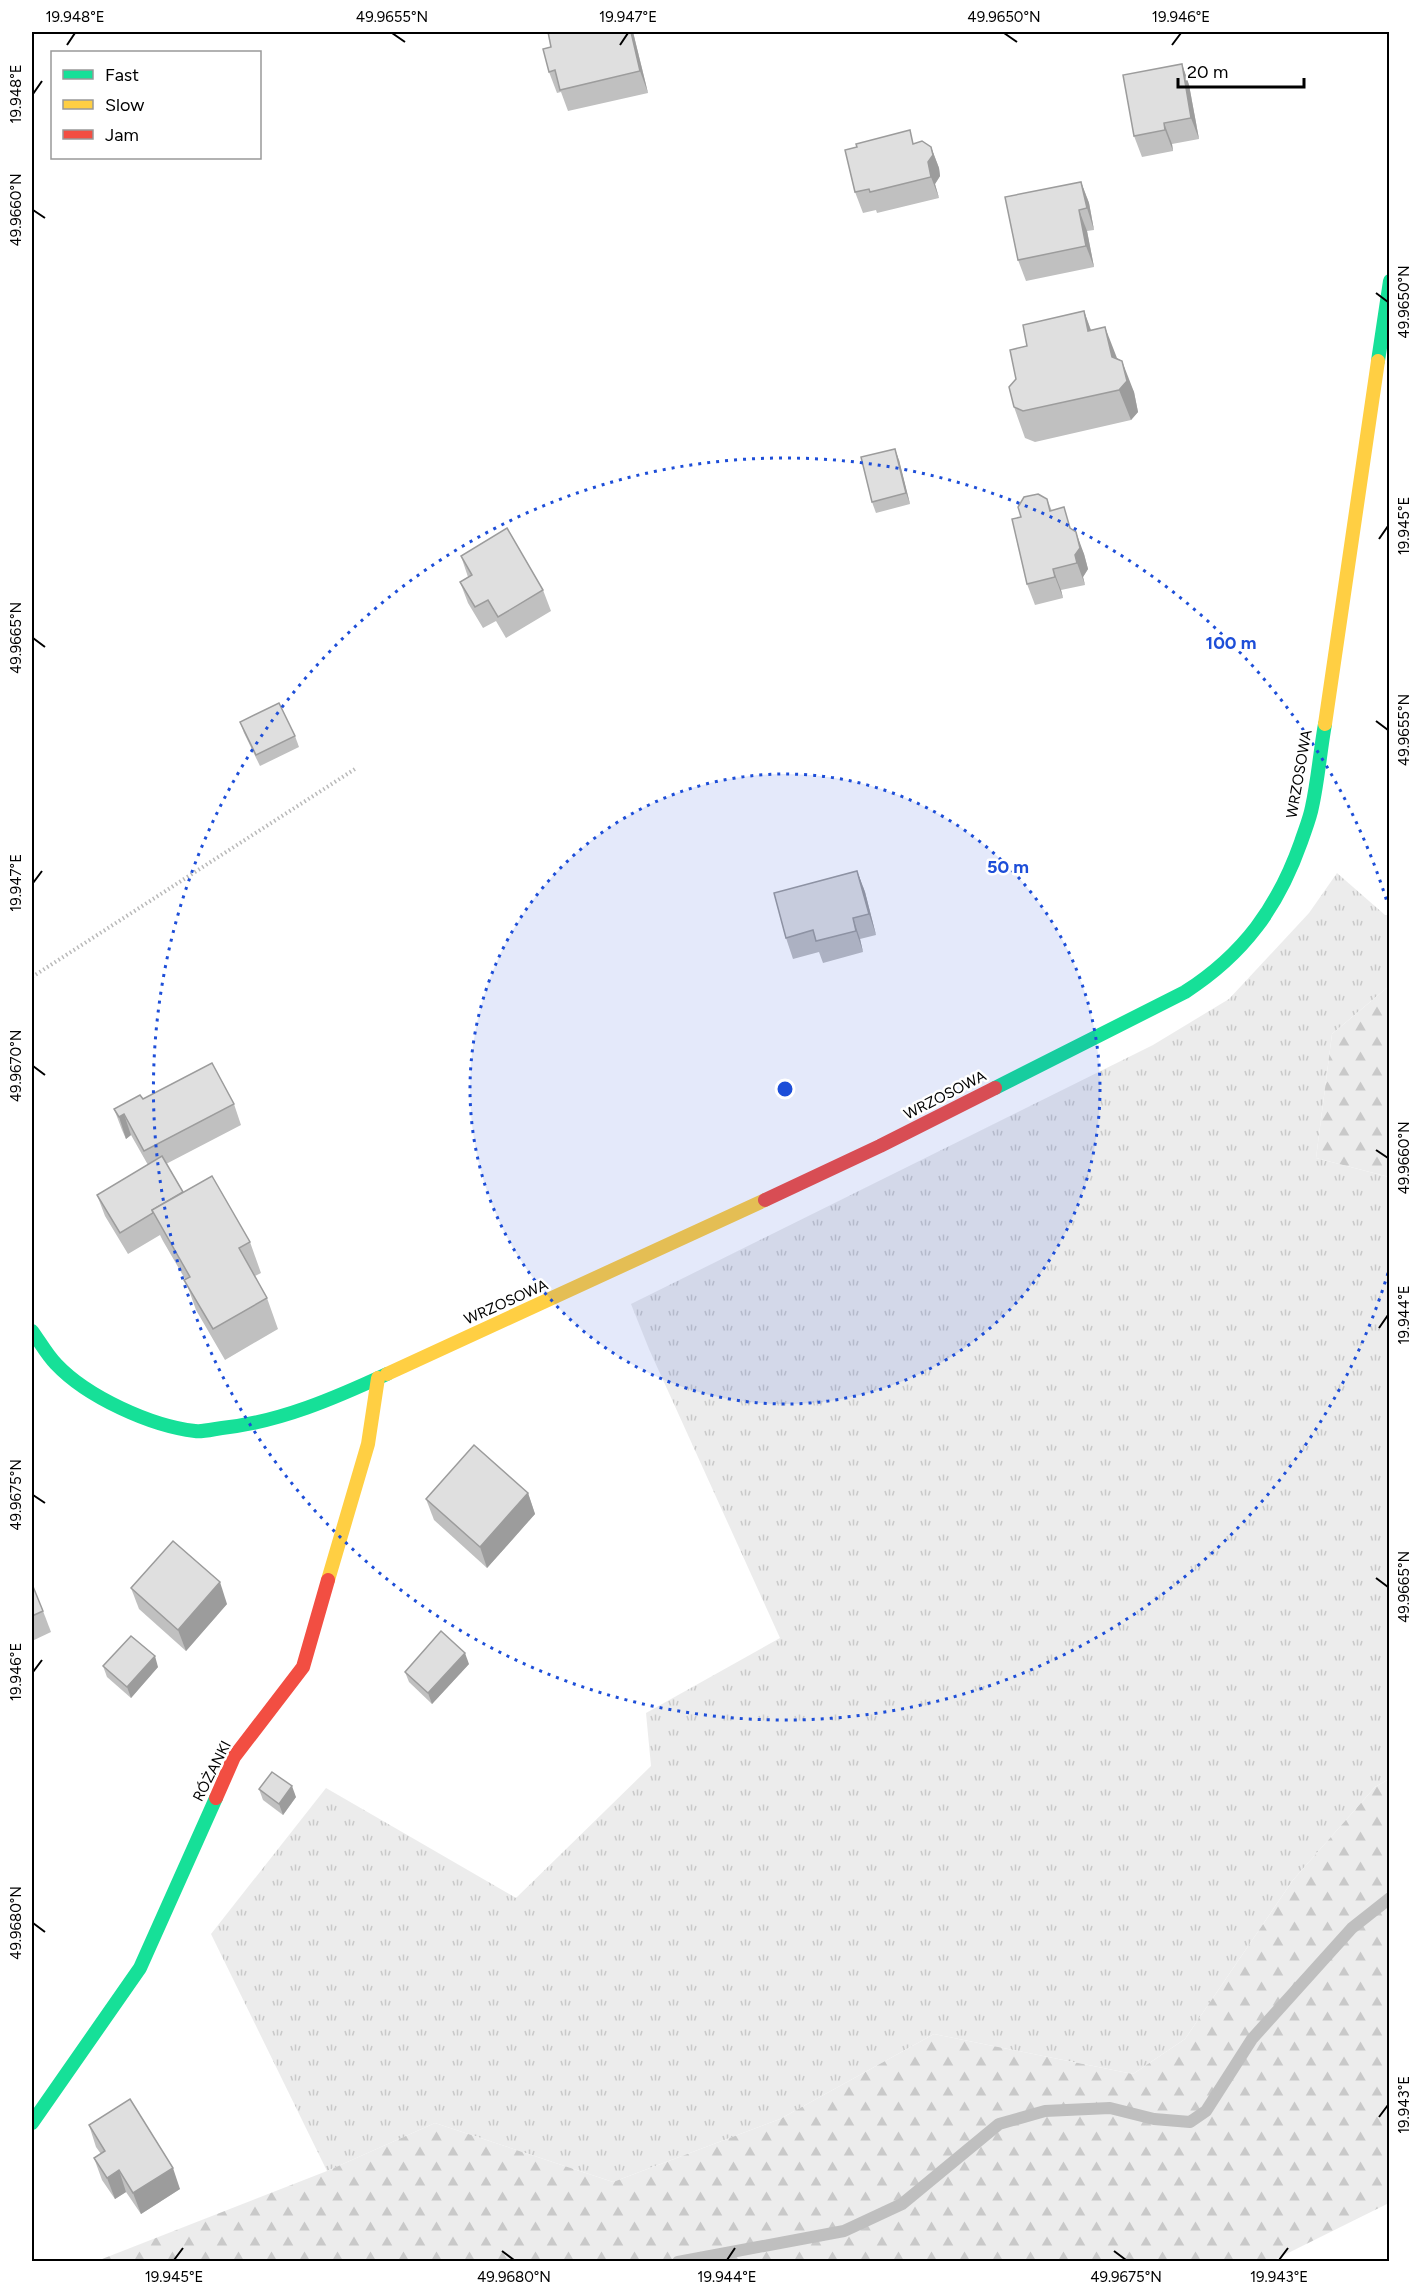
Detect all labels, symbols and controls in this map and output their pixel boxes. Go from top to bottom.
text: 19.948°E [45,8,105,26]
text: 49.9655°N [356,8,428,26]
text: 19.947°E [599,8,657,26]
text: 49.9650°N [967,8,1041,26]
text: 19.946°E [1152,8,1210,26]
legend [51,51,261,159]
scale bar [1178,51,1304,89]
text: 20 m [1187,61,1228,83]
text: 19.948°E [7,64,25,124]
text: Fast [105,64,139,86]
text: Slow [105,94,144,116]
text: Jam [105,124,139,146]
text: 49.9660°N [7,173,25,247]
text: 49.9650°N [1395,265,1413,339]
text: 19.945°E [1395,497,1413,555]
text: 49.9665°N [7,602,25,674]
text: 100 m [1206,632,1256,654]
text: 49.9655°N [1395,694,1413,766]
street label: WRZOSOWA [1282,728,1316,820]
text: 19.947°E [7,854,25,912]
text: 50 m [987,856,1029,878]
text: 49.9670°N [7,1030,25,1102]
street label: WRZOSOWA [901,1067,989,1123]
centre of rings [775,1079,795,1099]
text: 49.9660°N [1395,1121,1413,1195]
street label: WRZOSOWA [461,1276,551,1328]
text: 19.944°E [1395,1285,1413,1345]
text: 49.9675°N [7,1459,25,1531]
text: 49.9665°N [1395,1551,1413,1623]
text: 19.946°E [7,1643,25,1701]
street label: RÓŻANKI [189,1738,235,1804]
text: 49.9680°N [7,1886,25,1960]
text: 19.943°E [1395,2076,1413,2134]
text: 19.945°E [145,2268,203,2286]
text: 49.9680°N [477,2268,551,2286]
text: 19.944°E [697,2268,757,2286]
text: 49.9675°N [1090,2268,1162,2286]
text: 19.943°E [1250,2268,1308,2286]

